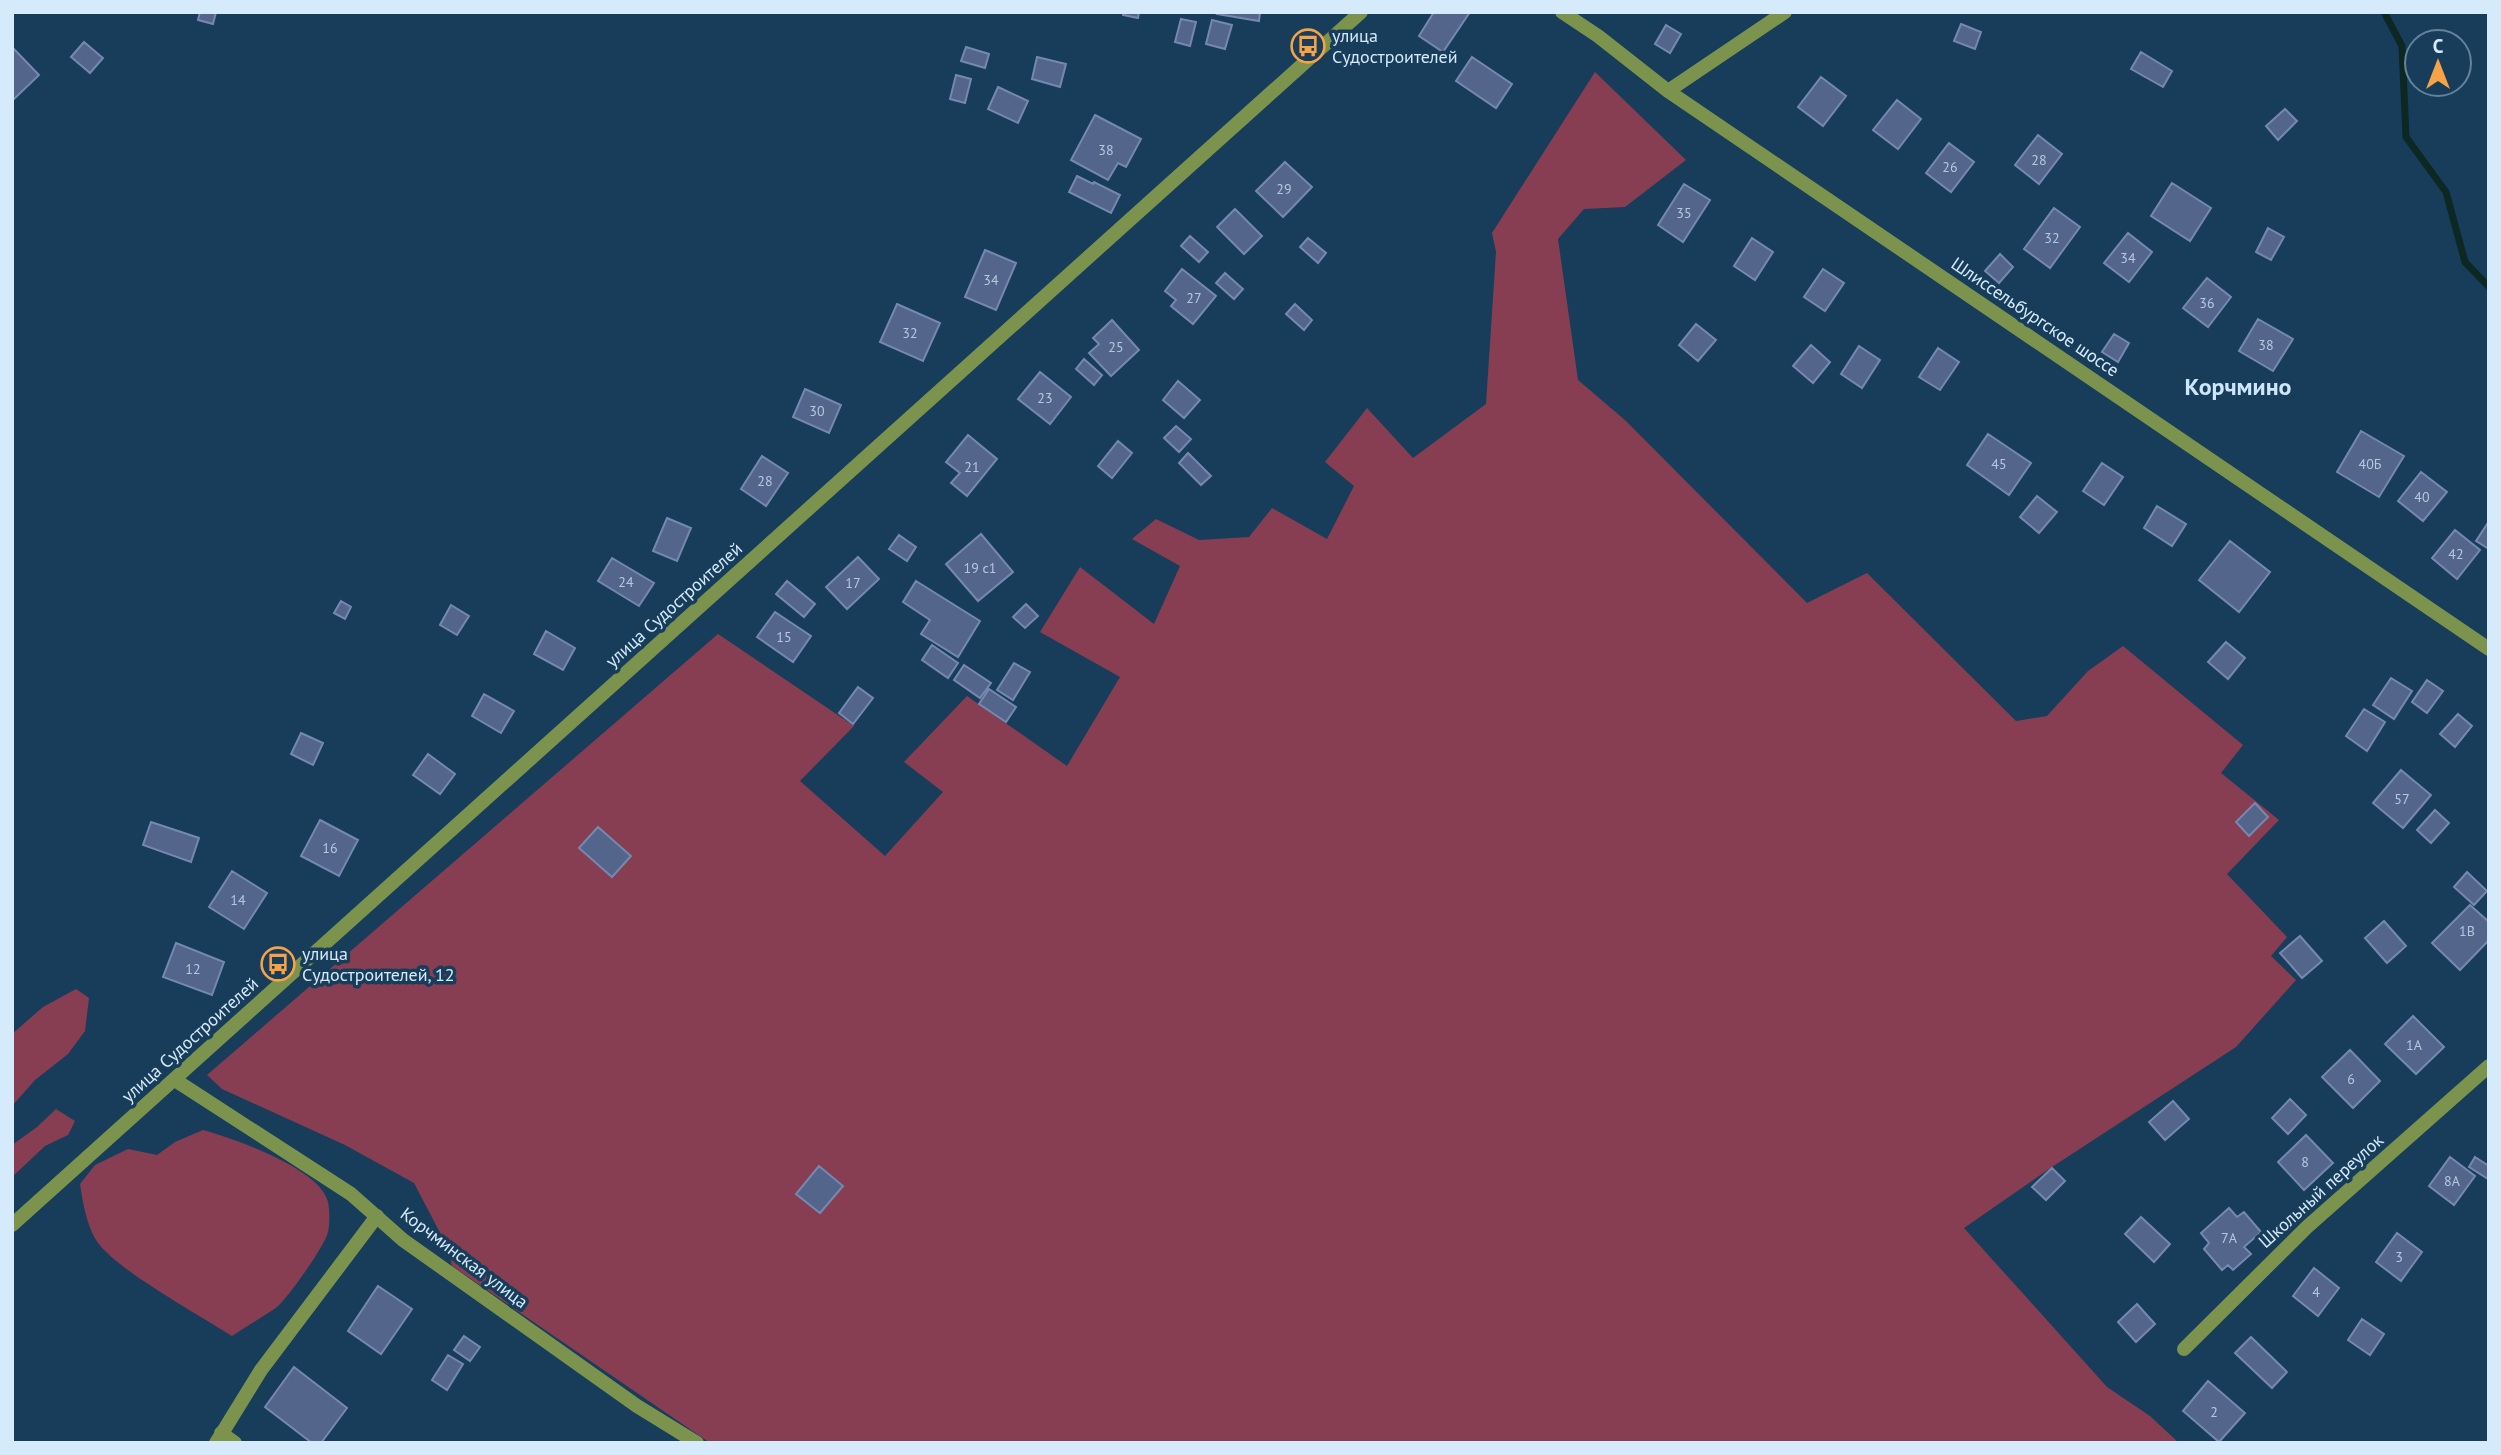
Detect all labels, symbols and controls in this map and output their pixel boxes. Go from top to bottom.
place label: улица Судостроителей [1332,24,1458,68]
bus stop icon: улица Судостроителей [1289,27,1327,65]
north arrow [2403,28,2473,98]
text: С [2433,34,2444,58]
house number: 38 [1098,141,1114,159]
house number: 28 [2031,151,2047,169]
house number: 26 [1942,158,1958,176]
house number: 29 [1276,180,1292,198]
house number: 35 [1676,204,1692,222]
house number: 32 [2044,229,2060,247]
house number: 34 [2120,249,2136,267]
street label: Шлиссельбургское шоссе [1947,252,2124,381]
house number: 34 [983,271,999,289]
house number: 27 [1186,289,1202,307]
house number: 36 [2199,294,2215,312]
house number: 32 [902,324,918,342]
house number: 38 [2258,336,2274,354]
house number: 25 [1108,338,1124,356]
district label: Корчмино [2185,371,2292,402]
house number: 23 [1037,389,1053,407]
house number: 30 [809,402,825,420]
house number: 45 [1991,455,2007,473]
house number: 40Б [2359,455,2382,473]
house number: 21 [964,458,980,476]
house number: 28 [757,472,773,490]
house number: 40 [2414,488,2430,506]
street label: улица Судостроителей [601,537,747,672]
house number: 42 [2448,545,2464,563]
house number: 19 с1 [964,559,996,577]
house number: 24 [618,573,634,591]
house number: 17 [845,574,861,592]
house number: 15 [776,628,792,646]
house number: 57 [2394,790,2410,808]
house number: 16 [322,839,338,857]
house number: 14 [230,891,246,909]
house number: 1В [2459,922,2475,940]
place label: улица Судостроителей, 12 [302,942,455,986]
bus stop icon: улица Судостроителей, 12 [259,945,297,983]
house number: 12 [185,960,201,978]
street label: улица Судостроителей [117,972,263,1107]
house number: 1А [2406,1036,2423,1054]
house number: 6 [2347,1070,2355,1088]
street label: Школьный переулок [2253,1128,2388,1253]
house number: 8 [2301,1153,2309,1171]
house number: 8А [2444,1172,2461,1190]
street label: Корчминская улица [396,1202,533,1313]
house number: 7А [2221,1229,2238,1247]
house number: 3 [2395,1248,2403,1266]
house number: 4 [2312,1283,2320,1301]
house number: 2 [2210,1403,2218,1421]

